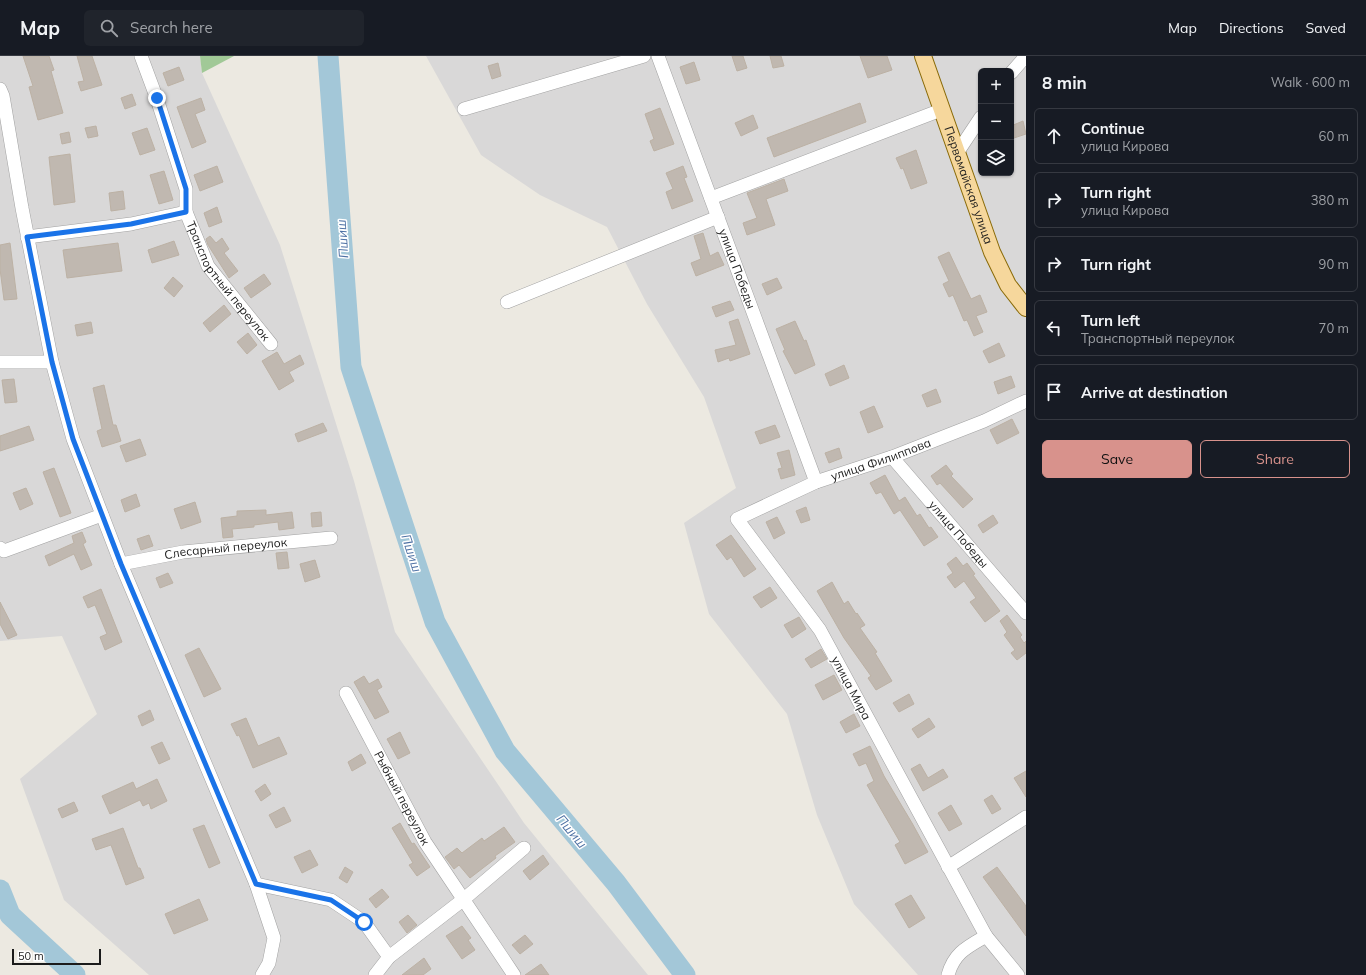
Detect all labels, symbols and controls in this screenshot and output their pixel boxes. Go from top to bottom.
search box [84,10,364,46]
text: Map [20,16,60,40]
icon: search [98,17,120,39]
text: Search here [130,18,213,37]
text: Map [1168,19,1197,37]
text: Directions [1219,19,1284,37]
text: Saved [1306,19,1346,37]
map controls [978,68,1014,176]
button: + [978,68,1014,104]
text: 8 min [1042,72,1087,93]
text: Walk · 600 m [1271,74,1350,90]
route end [148,89,166,107]
button: − [978,104,1014,140]
text: Continue [1081,119,1144,138]
street label: Первомайская улица [941,124,997,246]
icon: ahead [1043,125,1065,147]
text: 60 m [1319,128,1349,144]
text: улица Кирова [1081,138,1169,154]
button: layers [978,140,1014,176]
text: Turn right [1081,183,1151,202]
icon: right [1043,189,1065,211]
text: 380 m [1311,192,1349,208]
text: улица Кирова [1081,202,1169,218]
street label: Транспортный переулок [184,219,274,344]
water label: Пшиш [333,219,351,259]
street label: улица Победы [716,227,759,311]
icon: right [1043,253,1065,275]
text: Turn right [1081,255,1151,274]
text: 90 m [1319,256,1349,272]
text: Turn left [1081,311,1140,330]
icon: left [1043,317,1065,339]
text: 70 m [1319,320,1349,336]
text: Транспортный переулок [1081,330,1235,346]
icon: arrive [1043,381,1065,403]
text: Arrive at destination [1081,383,1228,402]
street label: улица Филиппова [829,435,933,484]
button: Save [1042,440,1192,478]
button: Share [1200,440,1350,478]
street label: улица Победы [926,497,992,571]
water label: Пшиш [398,532,426,574]
street label: Слесарный переулок [163,534,288,562]
street label: улица Мира [828,653,875,722]
street label: Рыбный переулок [371,748,434,848]
water label: Пшиш [553,811,591,851]
route start [355,913,373,931]
scale bar [12,947,101,966]
text: 50 m [18,949,44,963]

